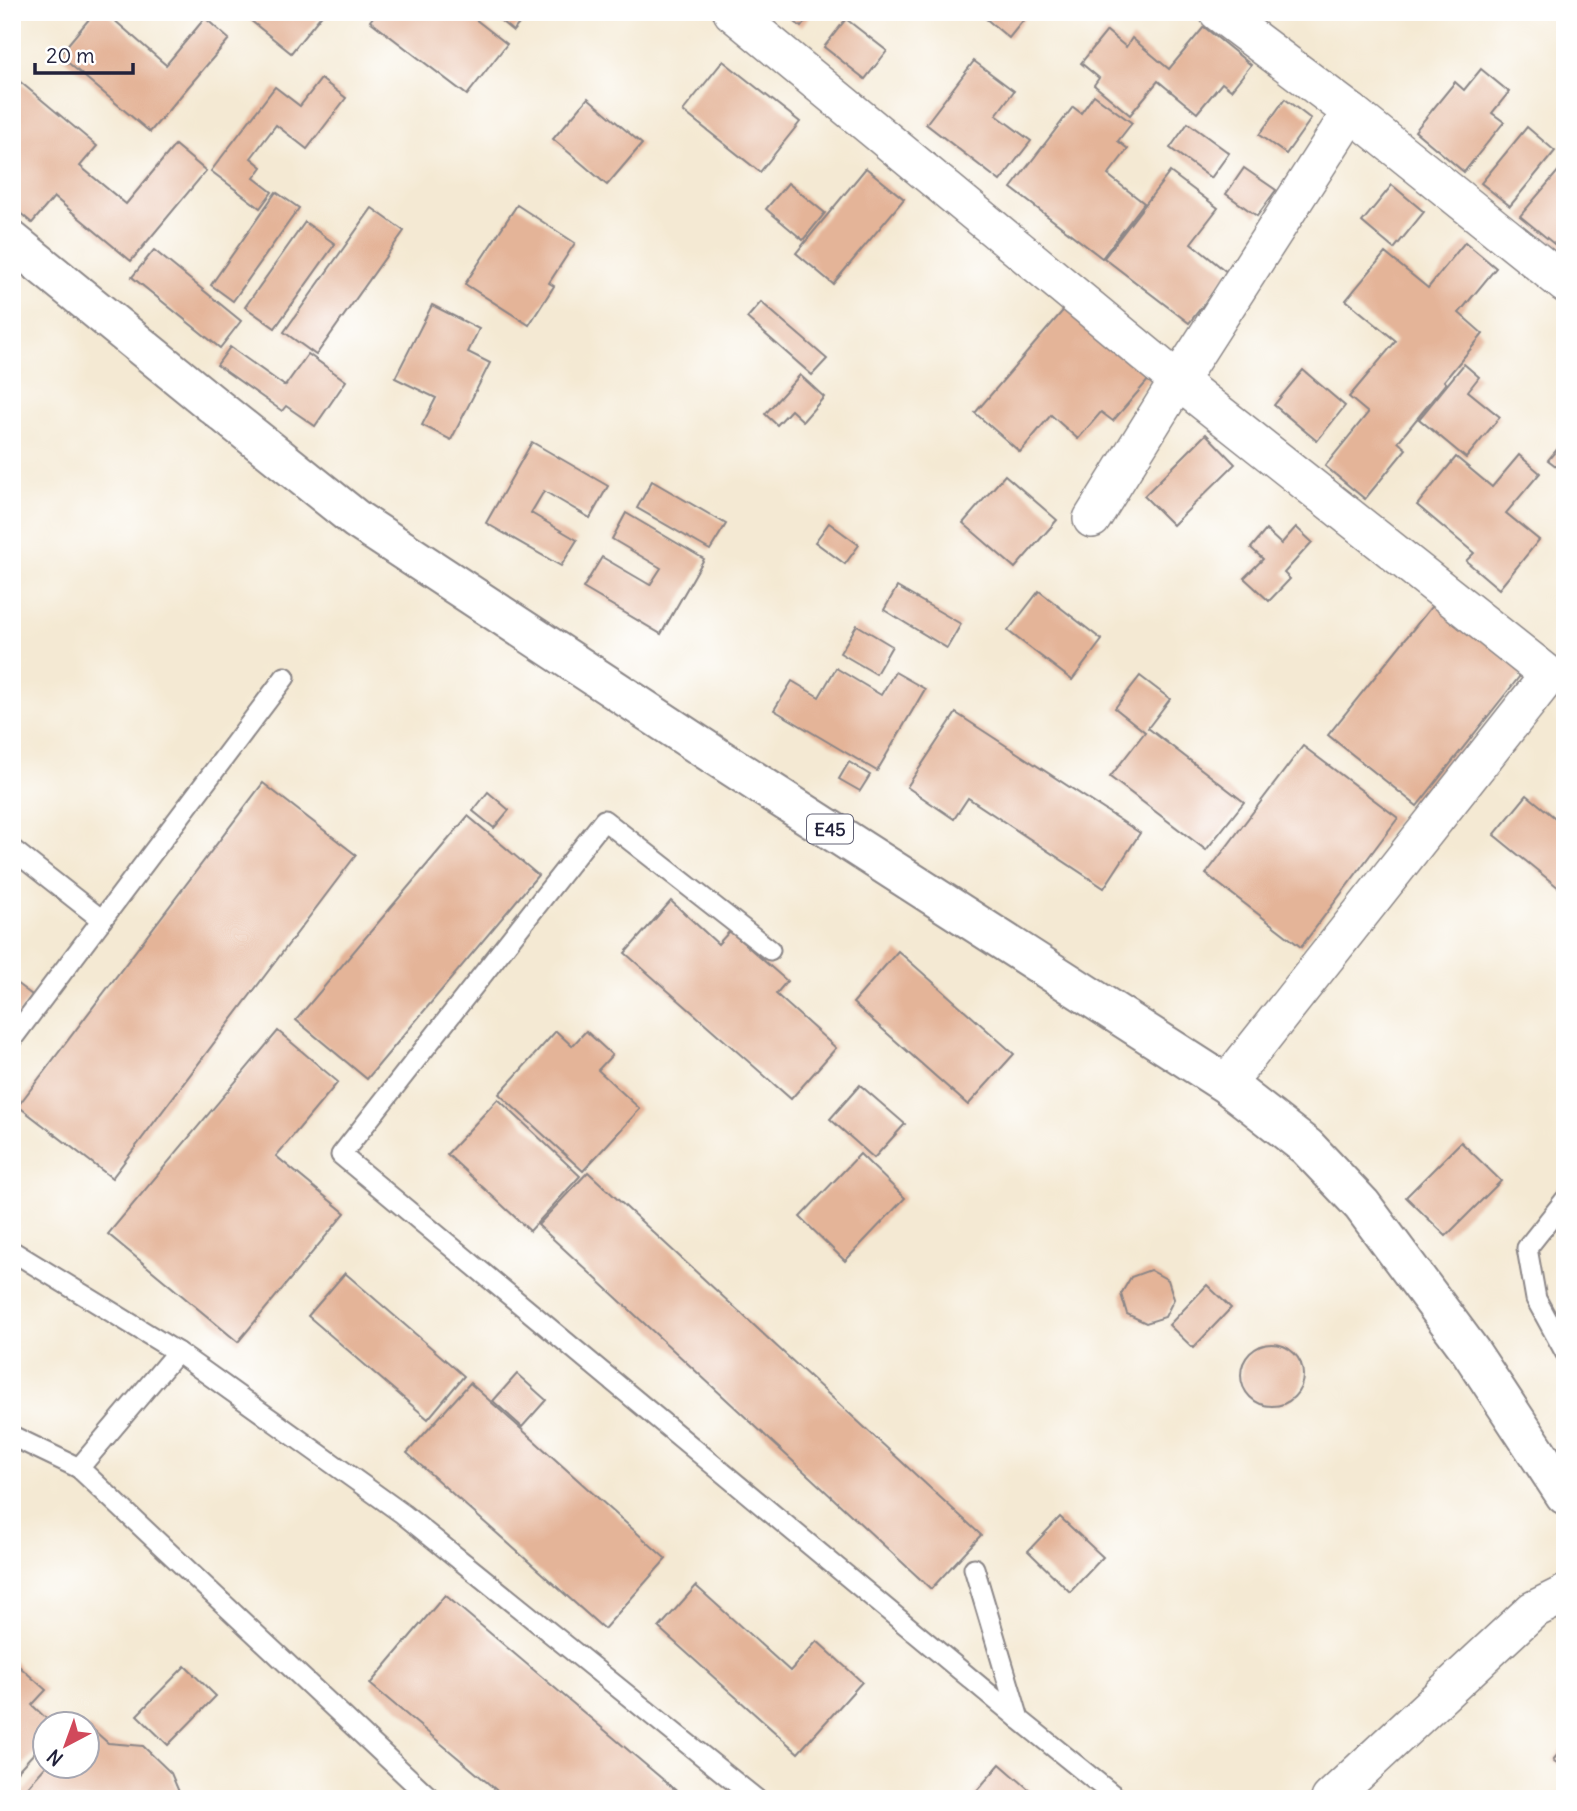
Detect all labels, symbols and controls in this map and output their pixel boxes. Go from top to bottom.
scale bar [35,32,133,76]
text: 20 m [46,42,95,69]
road number: E45 [807,814,853,844]
north arrow [32,1710,102,1780]
text: N [42,1744,68,1771]

